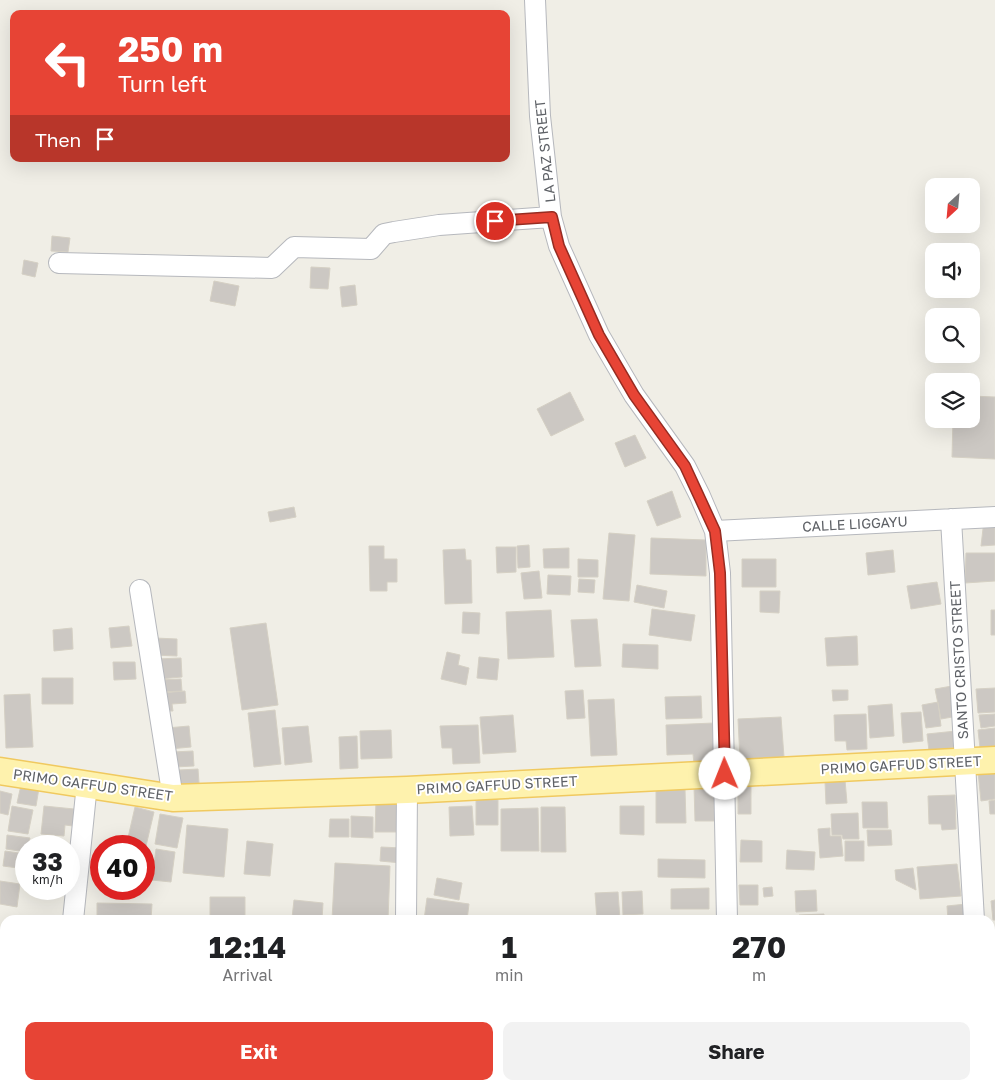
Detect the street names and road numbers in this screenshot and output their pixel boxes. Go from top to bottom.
street label: LA PAZ STREET [531,98,558,203]
street label: CALLE LIGGAYU [802,512,908,535]
street label: SANTO CRISTO STREET [946,580,971,740]
street label: PRIMO GAFFUD STREET [820,752,982,777]
street label: PRIMO GAFFUD STREET [12,765,174,804]
street label: PRIMO GAFFUD STREET [416,772,578,797]

